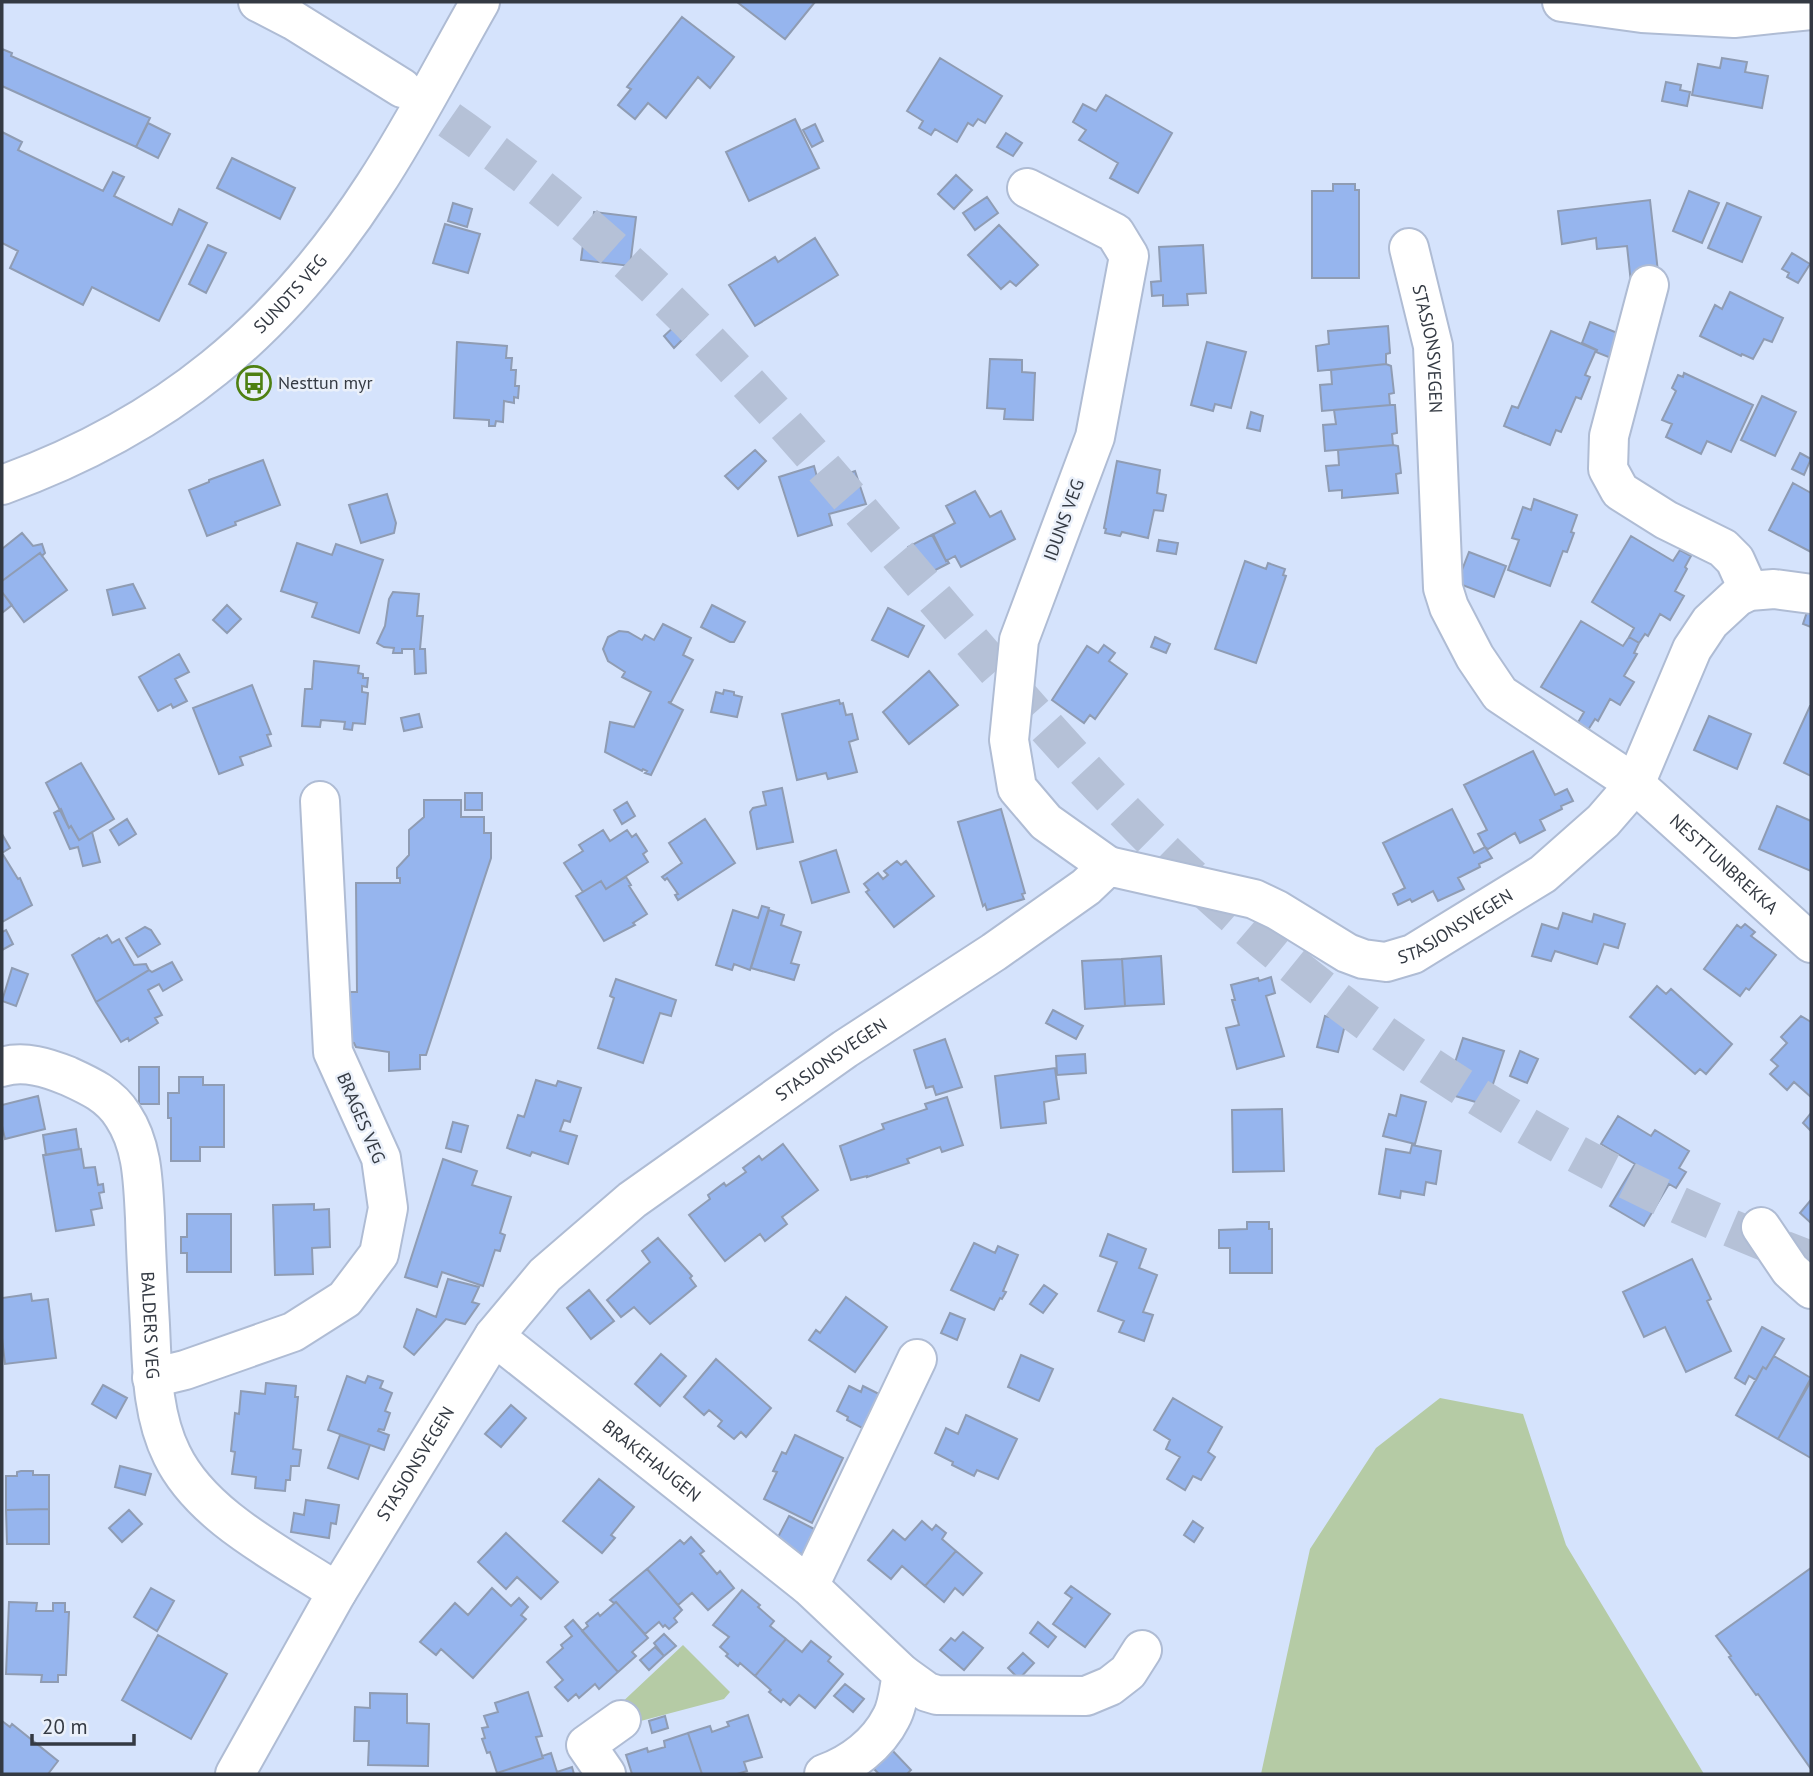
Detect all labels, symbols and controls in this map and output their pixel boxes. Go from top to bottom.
street label: SUNDTS VEG [248,249,332,338]
street label: STASJONSVEGEN [1407,282,1448,414]
bus stop icon: Nesttun myr [235,364,273,402]
place label: Nesttun myr [278,371,373,394]
street label: IDUNS VEG [1038,476,1089,564]
street label: NESTTUNBREKKA [1665,809,1784,919]
street label: STASJONSVEGEN [1395,883,1517,969]
street label: STASJONSVEGEN [771,1013,891,1106]
street label: BRAGES VEG [332,1069,391,1167]
street label: BALDERS VEG [136,1271,165,1380]
street label: STASJONSVEGEN [371,1402,459,1525]
street label: BRAKEHAUGEN [598,1415,706,1507]
scale bar [32,1702,133,1746]
text: 20 m [42,1713,88,1740]

